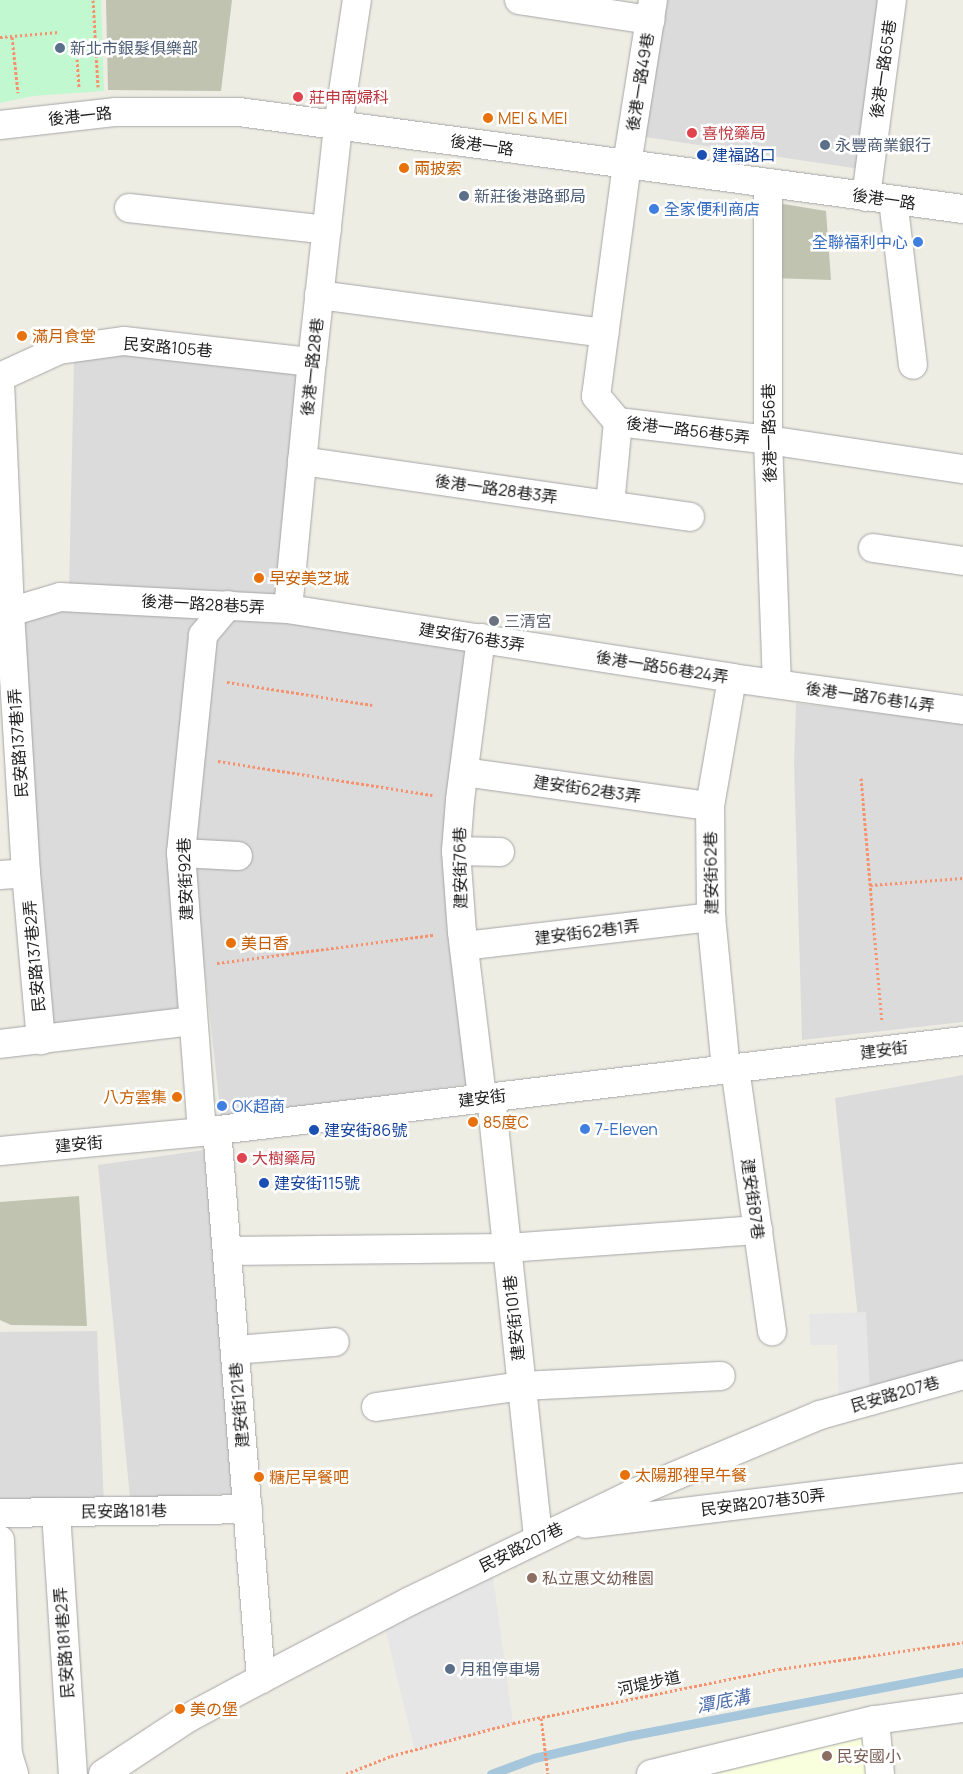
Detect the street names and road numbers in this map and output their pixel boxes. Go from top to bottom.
street label: 後港一路65巷 [867,19,899,119]
street label: 後港一路49巷 [623,32,657,132]
street label: 後港一路 [47,103,113,129]
street label: 後港一路 [449,131,515,159]
street label: 後港一路 [851,185,917,213]
street label: 後港一路28巷 [297,317,327,417]
street label: 民安路105巷 [123,334,213,360]
street label: 後港一路56巷 [759,383,779,483]
street label: 後港一路56巷5弄 [625,413,751,447]
street label: 後港一路28巷3弄 [434,471,558,507]
street label: 後港一路28巷5弄 [141,591,265,617]
street label: 建安街76巷3弄 [418,619,526,655]
street label: 後港一路56巷24弄 [595,647,729,687]
street label: 後港一路76巷14弄 [804,678,936,716]
street label: 民安路137巷1弄 [5,688,31,798]
street label: 建安街62巷3弄 [532,772,642,806]
street label: 建安街76巷 [450,827,470,909]
street label: 建安街62巷 [701,831,721,915]
street label: 建安街92巷 [174,837,196,921]
street label: 民安路137巷2弄 [20,899,48,1013]
street label: 建安街62巷1弄 [534,916,640,948]
street label: 建安街 [859,1038,909,1062]
street label: 建安街 [457,1086,507,1110]
street label: 建安街 [54,1132,104,1156]
street label: 建安街87巷 [738,1157,768,1241]
street label: 建安街101巷 [500,1274,528,1362]
street label: 建安街121巷 [226,1362,252,1448]
street label: 民安路207巷 [849,1372,941,1416]
street label: 民安路207巷30弄 [700,1485,826,1519]
street label: 民安路181巷 [81,1501,167,1521]
street label: 民安路207巷 [476,1518,566,1576]
street label: 民安路181巷2弄 [51,1587,77,1699]
street label: 河堤步道 [616,1667,682,1699]

